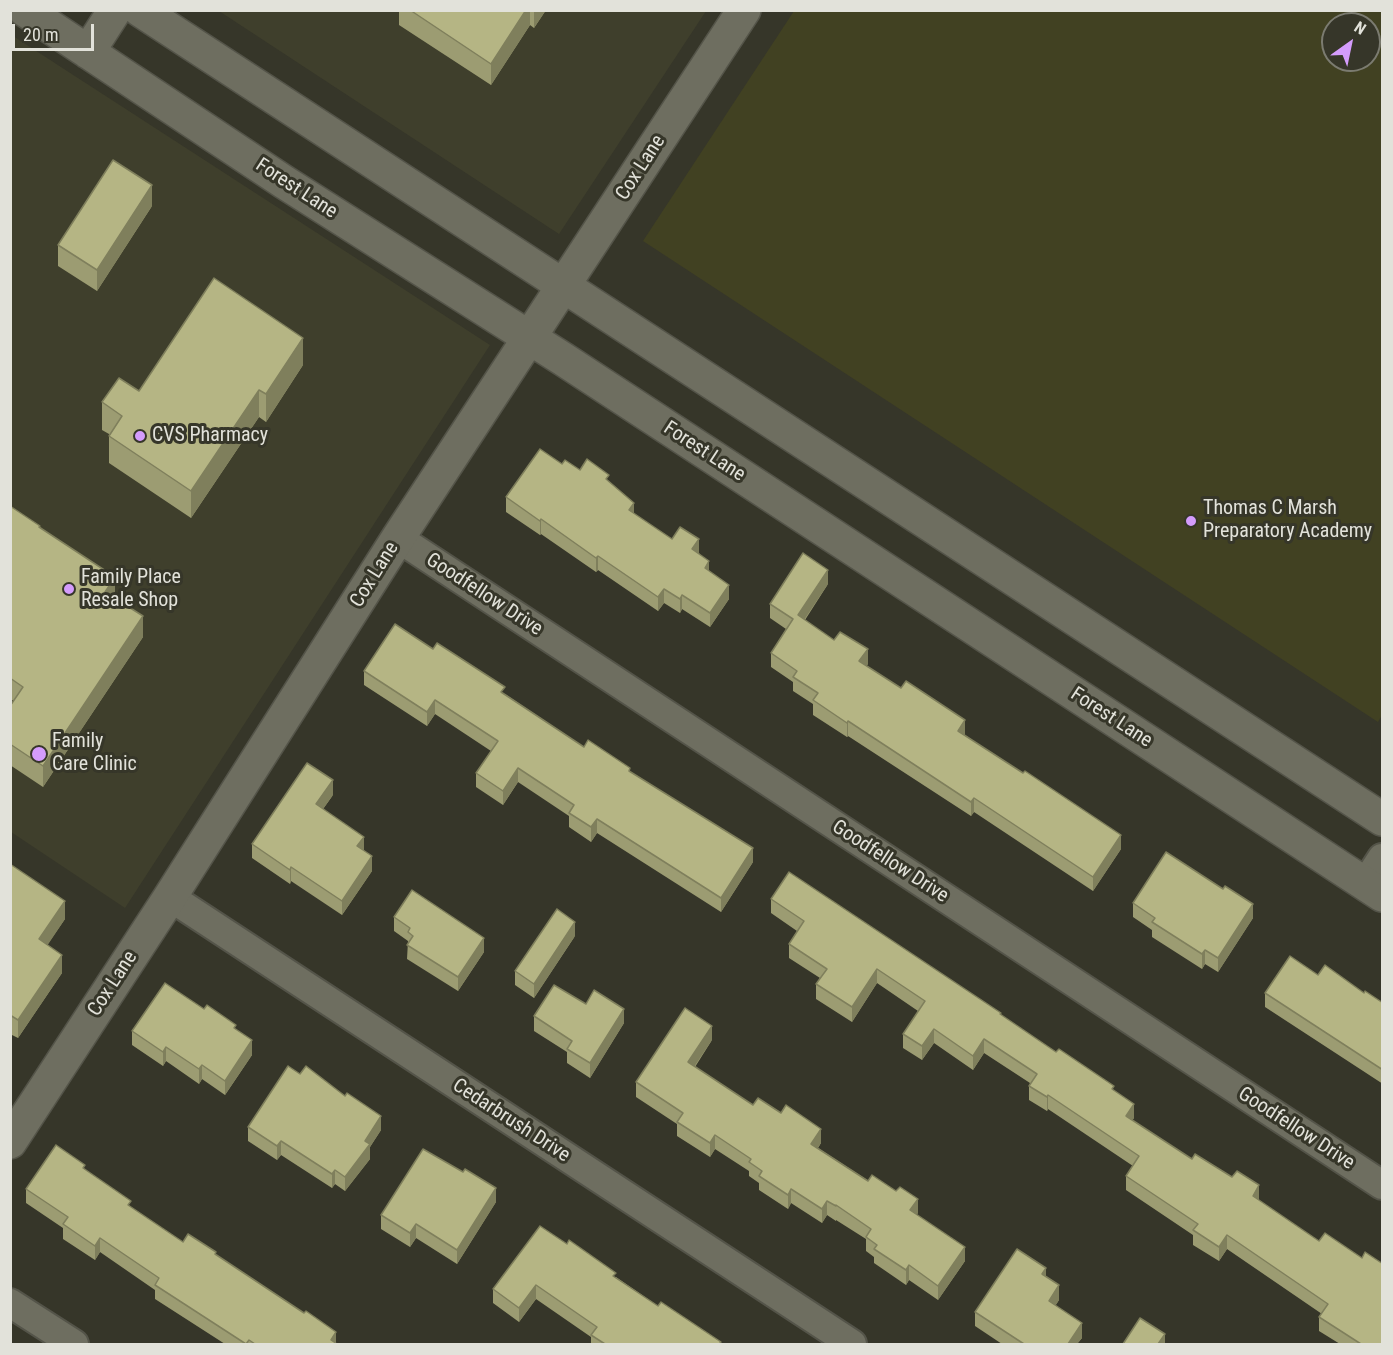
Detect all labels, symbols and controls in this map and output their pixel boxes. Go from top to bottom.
scale bar [15,12,98,50]
north arrow [1321,12,1381,72]
text: N [1351,18,1369,39]
text: 20 m [23,24,58,45]
street label: Cox Lane [611,131,671,205]
street label: Forest Lane [251,154,341,224]
street label: Forest Lane [659,417,749,487]
place label: CVS Pharmacy [152,424,268,448]
marker: CVS Pharmacy [133,429,147,443]
place label: Thomas C Marsh Preparatory Academy [1203,497,1372,544]
marker: Thomas C Marsh Preparatory Academy [1184,514,1198,528]
street label: Cox Lane [346,538,404,612]
street label: Goodfellow Drive [421,548,547,642]
place label: Family Place Resale Shop [81,566,181,613]
marker: Family Place Resale Shop [62,582,76,596]
street label: Forest Lane [1066,683,1156,753]
place label: Family Care Clinic [52,730,137,777]
marker: Family Care Clinic [30,745,48,763]
street label: Goodfellow Drive [827,815,953,909]
street label: Cox Lane [83,947,143,1021]
street label: Cedarbrush Drive [448,1074,574,1168]
street label: Goodfellow Drive [1233,1082,1359,1176]

